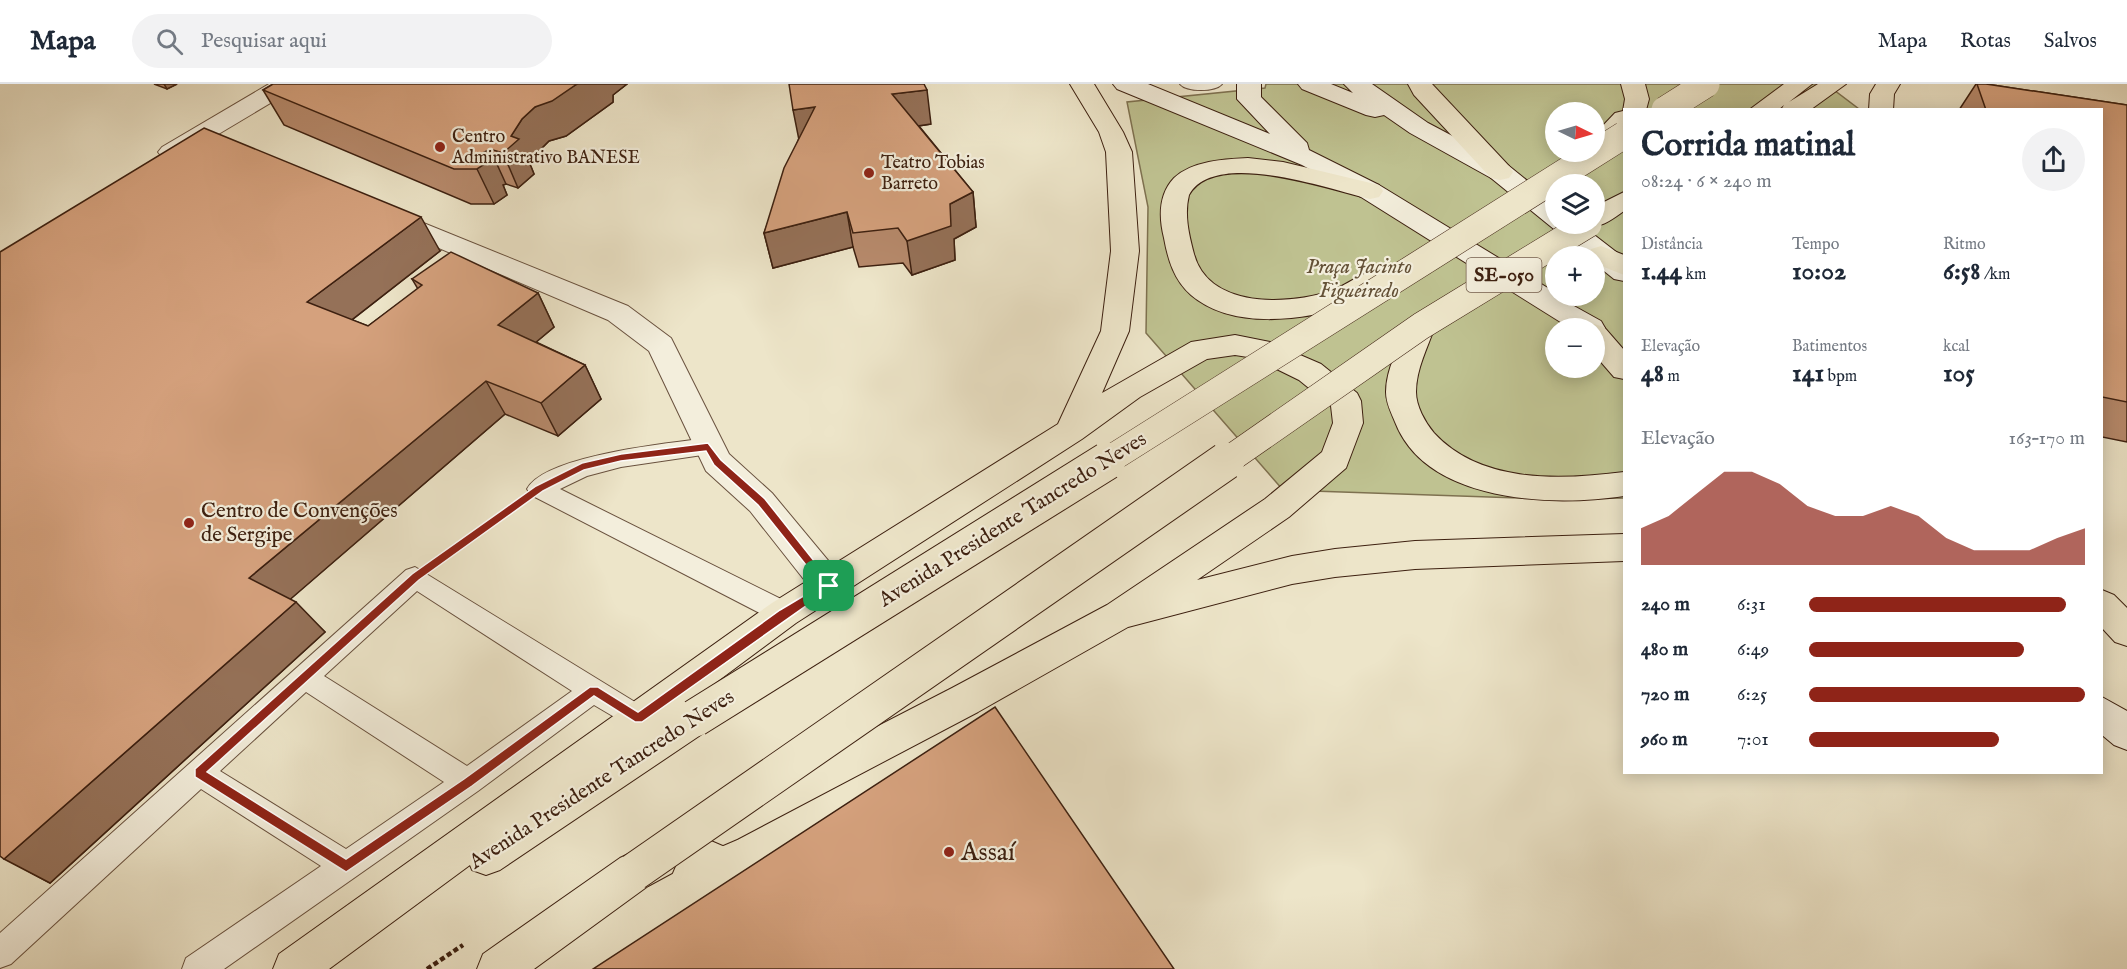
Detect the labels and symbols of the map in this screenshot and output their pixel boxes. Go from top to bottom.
north arrow [1545,102,1605,162]
place label: Centro Administrativo BANESE [451,126,640,170]
marker: Centro Administrativo BANESE [433,140,447,154]
place label: Teatro Tobias Barreto [881,152,985,196]
marker: Teatro Tobias Barreto [862,166,876,180]
park label: Praça Jacinto Figueiredo [1306,254,1412,305]
road number: SE-050 [1466,258,1541,292]
street label: Avenida Presidente Tancredo Neves [873,426,1152,614]
place label: Centro de Convenções de Sergipe [201,498,398,549]
marker: Centro de Convenções de Sergipe [182,516,196,530]
pin [803,560,854,611]
street label: Avenida Presidente Tancredo Neves [463,684,740,877]
place label: Assaí [960,836,1017,869]
marker: Assaí [942,845,956,859]

